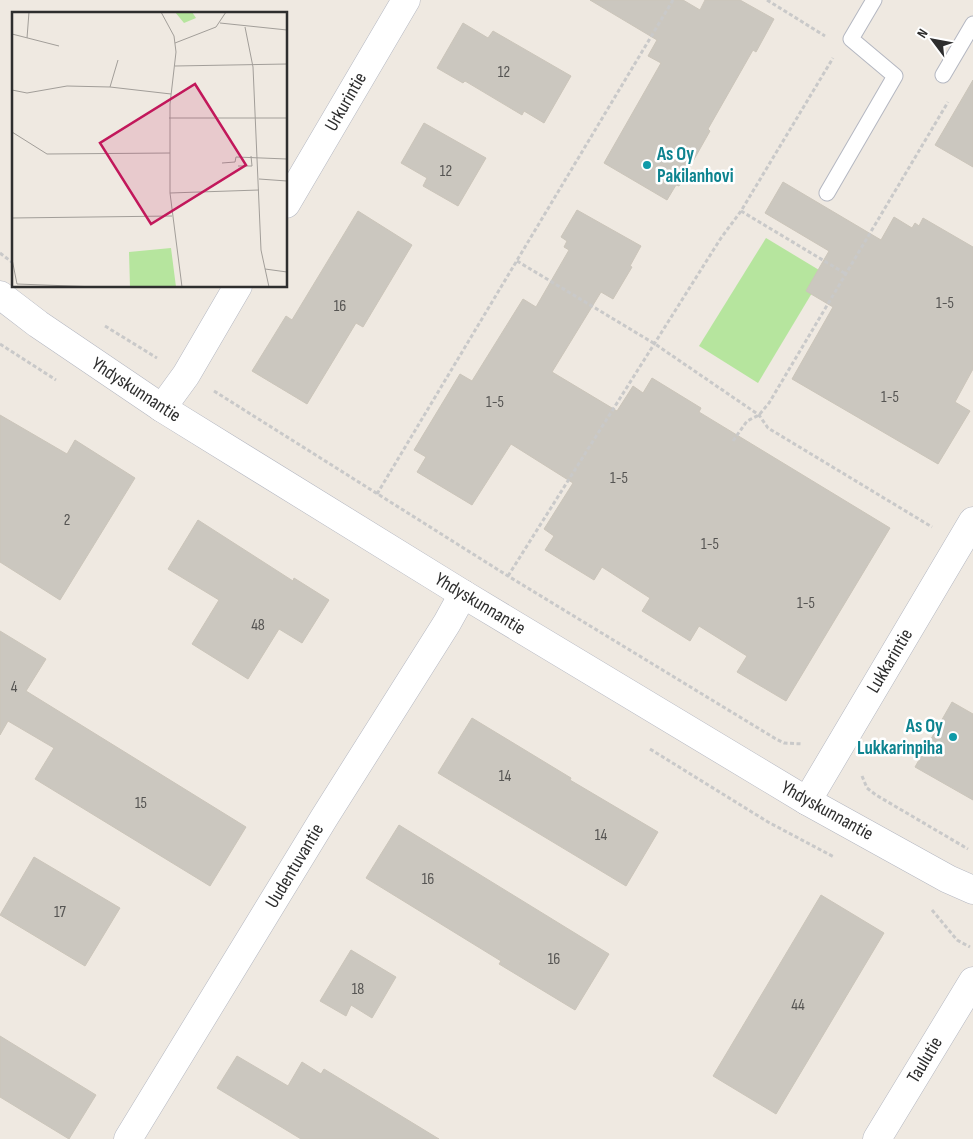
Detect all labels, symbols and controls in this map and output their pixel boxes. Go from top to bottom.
inset map [12,12,288,288]
north arrow [908,15,958,65]
text: N [913,26,932,41]
house number: 12 [498,63,510,82]
street label: Urkurintie [320,68,372,136]
place label: As Oy Pakilanhovi [656,143,734,188]
marker: As Oy Pakilanhovi [641,159,653,171]
house number: 12 [440,162,452,181]
house number: 1-5 [936,294,954,313]
house number: 16 [334,297,346,316]
street label: Yhdyskunnantie [87,353,185,427]
house number: 1-5 [881,388,899,407]
house number: 1-5 [486,393,504,412]
house number: 1-5 [610,469,628,488]
house number: 2 [64,511,70,530]
house number: 1-5 [701,535,719,554]
street label: Yhdyskunnantie [430,568,530,640]
house number: 1-5 [797,594,815,613]
house number: 48 [251,616,265,635]
street label: Lukkarintie [862,625,918,697]
house number: 4 [11,678,18,697]
place label: As Oy Lukkarinpiha [857,715,943,760]
marker: As Oy Lukkarinpiha [947,731,959,743]
house number: 14 [499,767,511,786]
street label: Yhdyskunnantie [777,776,877,846]
house number: 15 [135,794,147,813]
street label: Uudentuvantie [261,820,329,912]
house number: 14 [595,826,607,845]
house number: 16 [422,870,434,889]
house number: 17 [54,903,67,922]
house number: 16 [548,950,560,969]
house number: 18 [352,980,364,999]
house number: 44 [791,996,805,1015]
street label: Taulutie [902,1033,948,1087]

